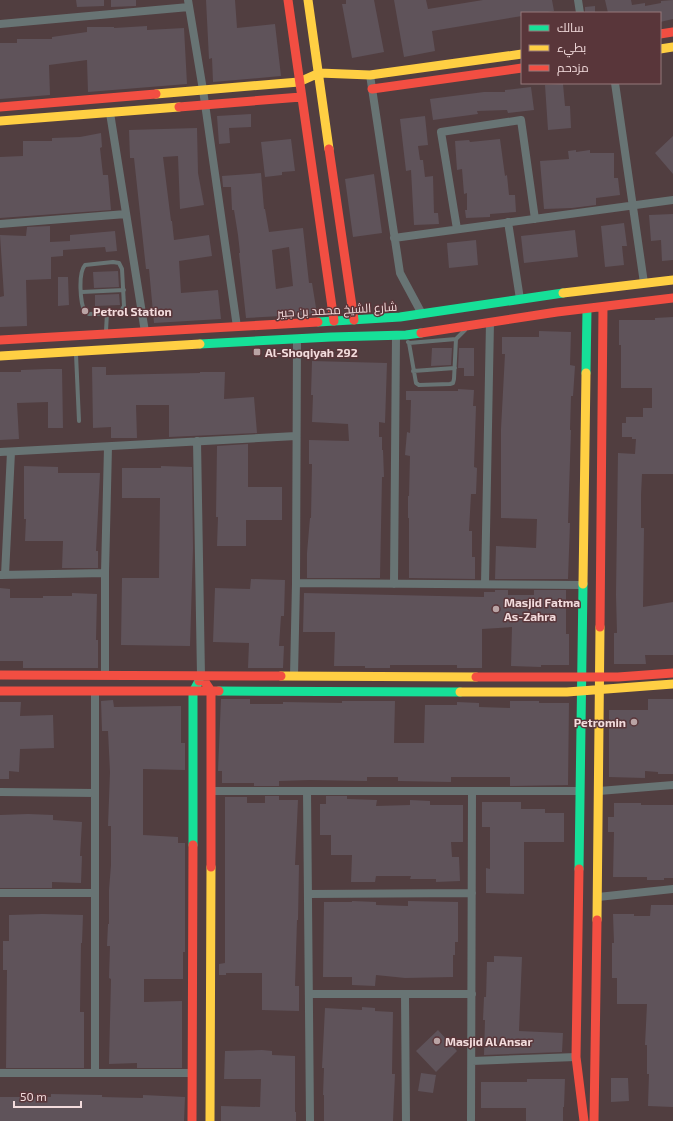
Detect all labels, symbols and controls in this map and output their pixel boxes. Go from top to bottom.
legend [521,12,661,84]
text: سالك [557,20,584,34]
text: بطيء [557,40,586,58]
text: مزدحم [557,60,589,76]
street label: شارع الشيخ محمد بن جبير [276,299,398,321]
place label: Petrol Station [93,304,172,318]
marker: Petrol Station [80,306,90,316]
place label: Al-Shoqiyah 292 [265,345,358,360]
marker: Al-Shoqiyah 292 [252,347,262,357]
place label: Masjid Fatma As-Zahra [504,595,580,623]
marker: Masjid Fatma As-Zahra [491,604,501,614]
place label: Petromin [574,715,626,729]
marker: Petromin [629,717,639,727]
place label: Masjid Al Ansar [445,1034,533,1049]
marker: Masjid Al Ansar [432,1036,442,1046]
scale bar [14,1083,81,1109]
text: 50 m [20,1089,47,1103]

